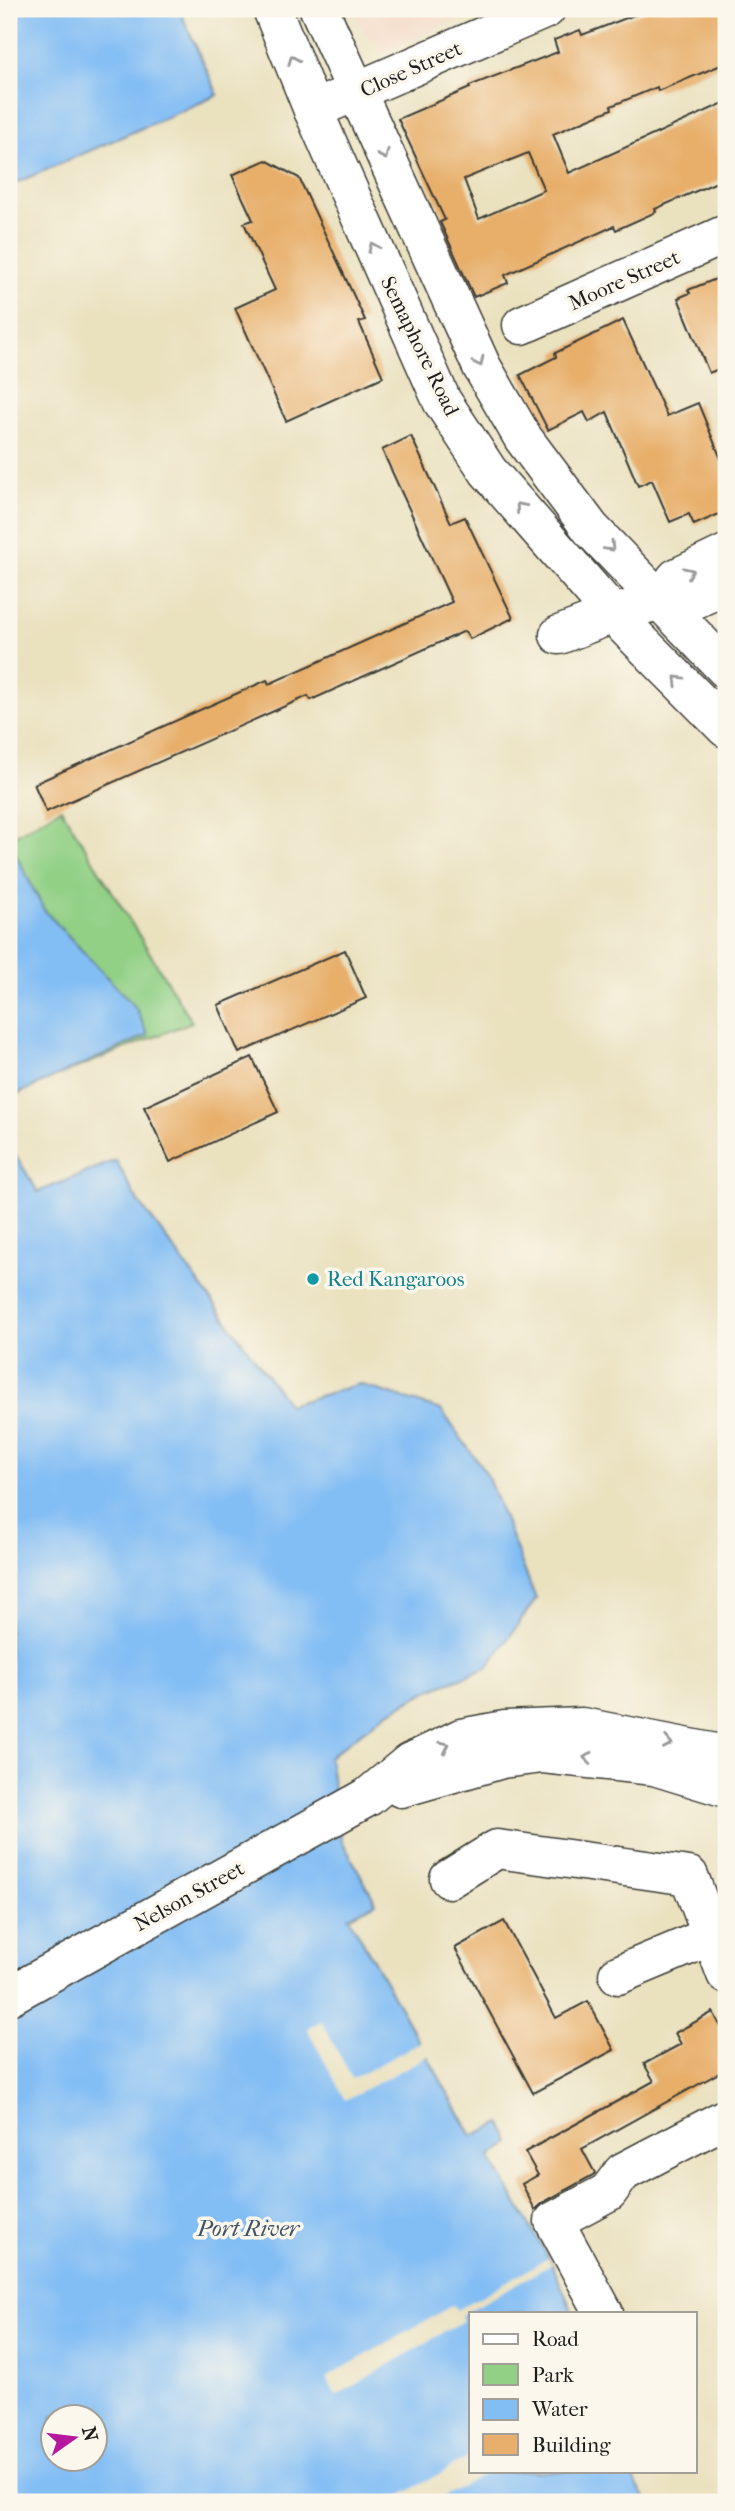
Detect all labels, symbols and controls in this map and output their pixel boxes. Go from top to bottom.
street label: Close Street [357,36,466,102]
one-way arrow [287,54,301,66]
one-way arrow [376,148,390,160]
one-way arrow [367,241,381,254]
street label: Moore Street [565,245,684,315]
street label: Semaphore Road [376,272,464,420]
one-way arrow [471,355,485,367]
one-way arrow [516,502,528,515]
one-way arrow [601,539,614,552]
one-way arrow [682,566,694,580]
one-way arrow [674,675,687,688]
place label: Red Kangaroos [327,1267,465,1291]
marker: Red Kangaroos [305,1271,321,1287]
one-way arrow [662,1735,674,1750]
one-way arrow [438,1740,450,1754]
one-way arrow [582,1750,594,1765]
street label: Nelson Street [130,1856,249,1936]
water label: Port River [196,2215,301,2242]
legend [469,2312,696,2472]
text: Road [532,2327,579,2351]
text: Park [532,2363,574,2387]
text: Water [531,2397,588,2421]
north arrow [38,2402,108,2472]
text: N [77,2424,102,2444]
text: Building [532,2433,611,2457]

